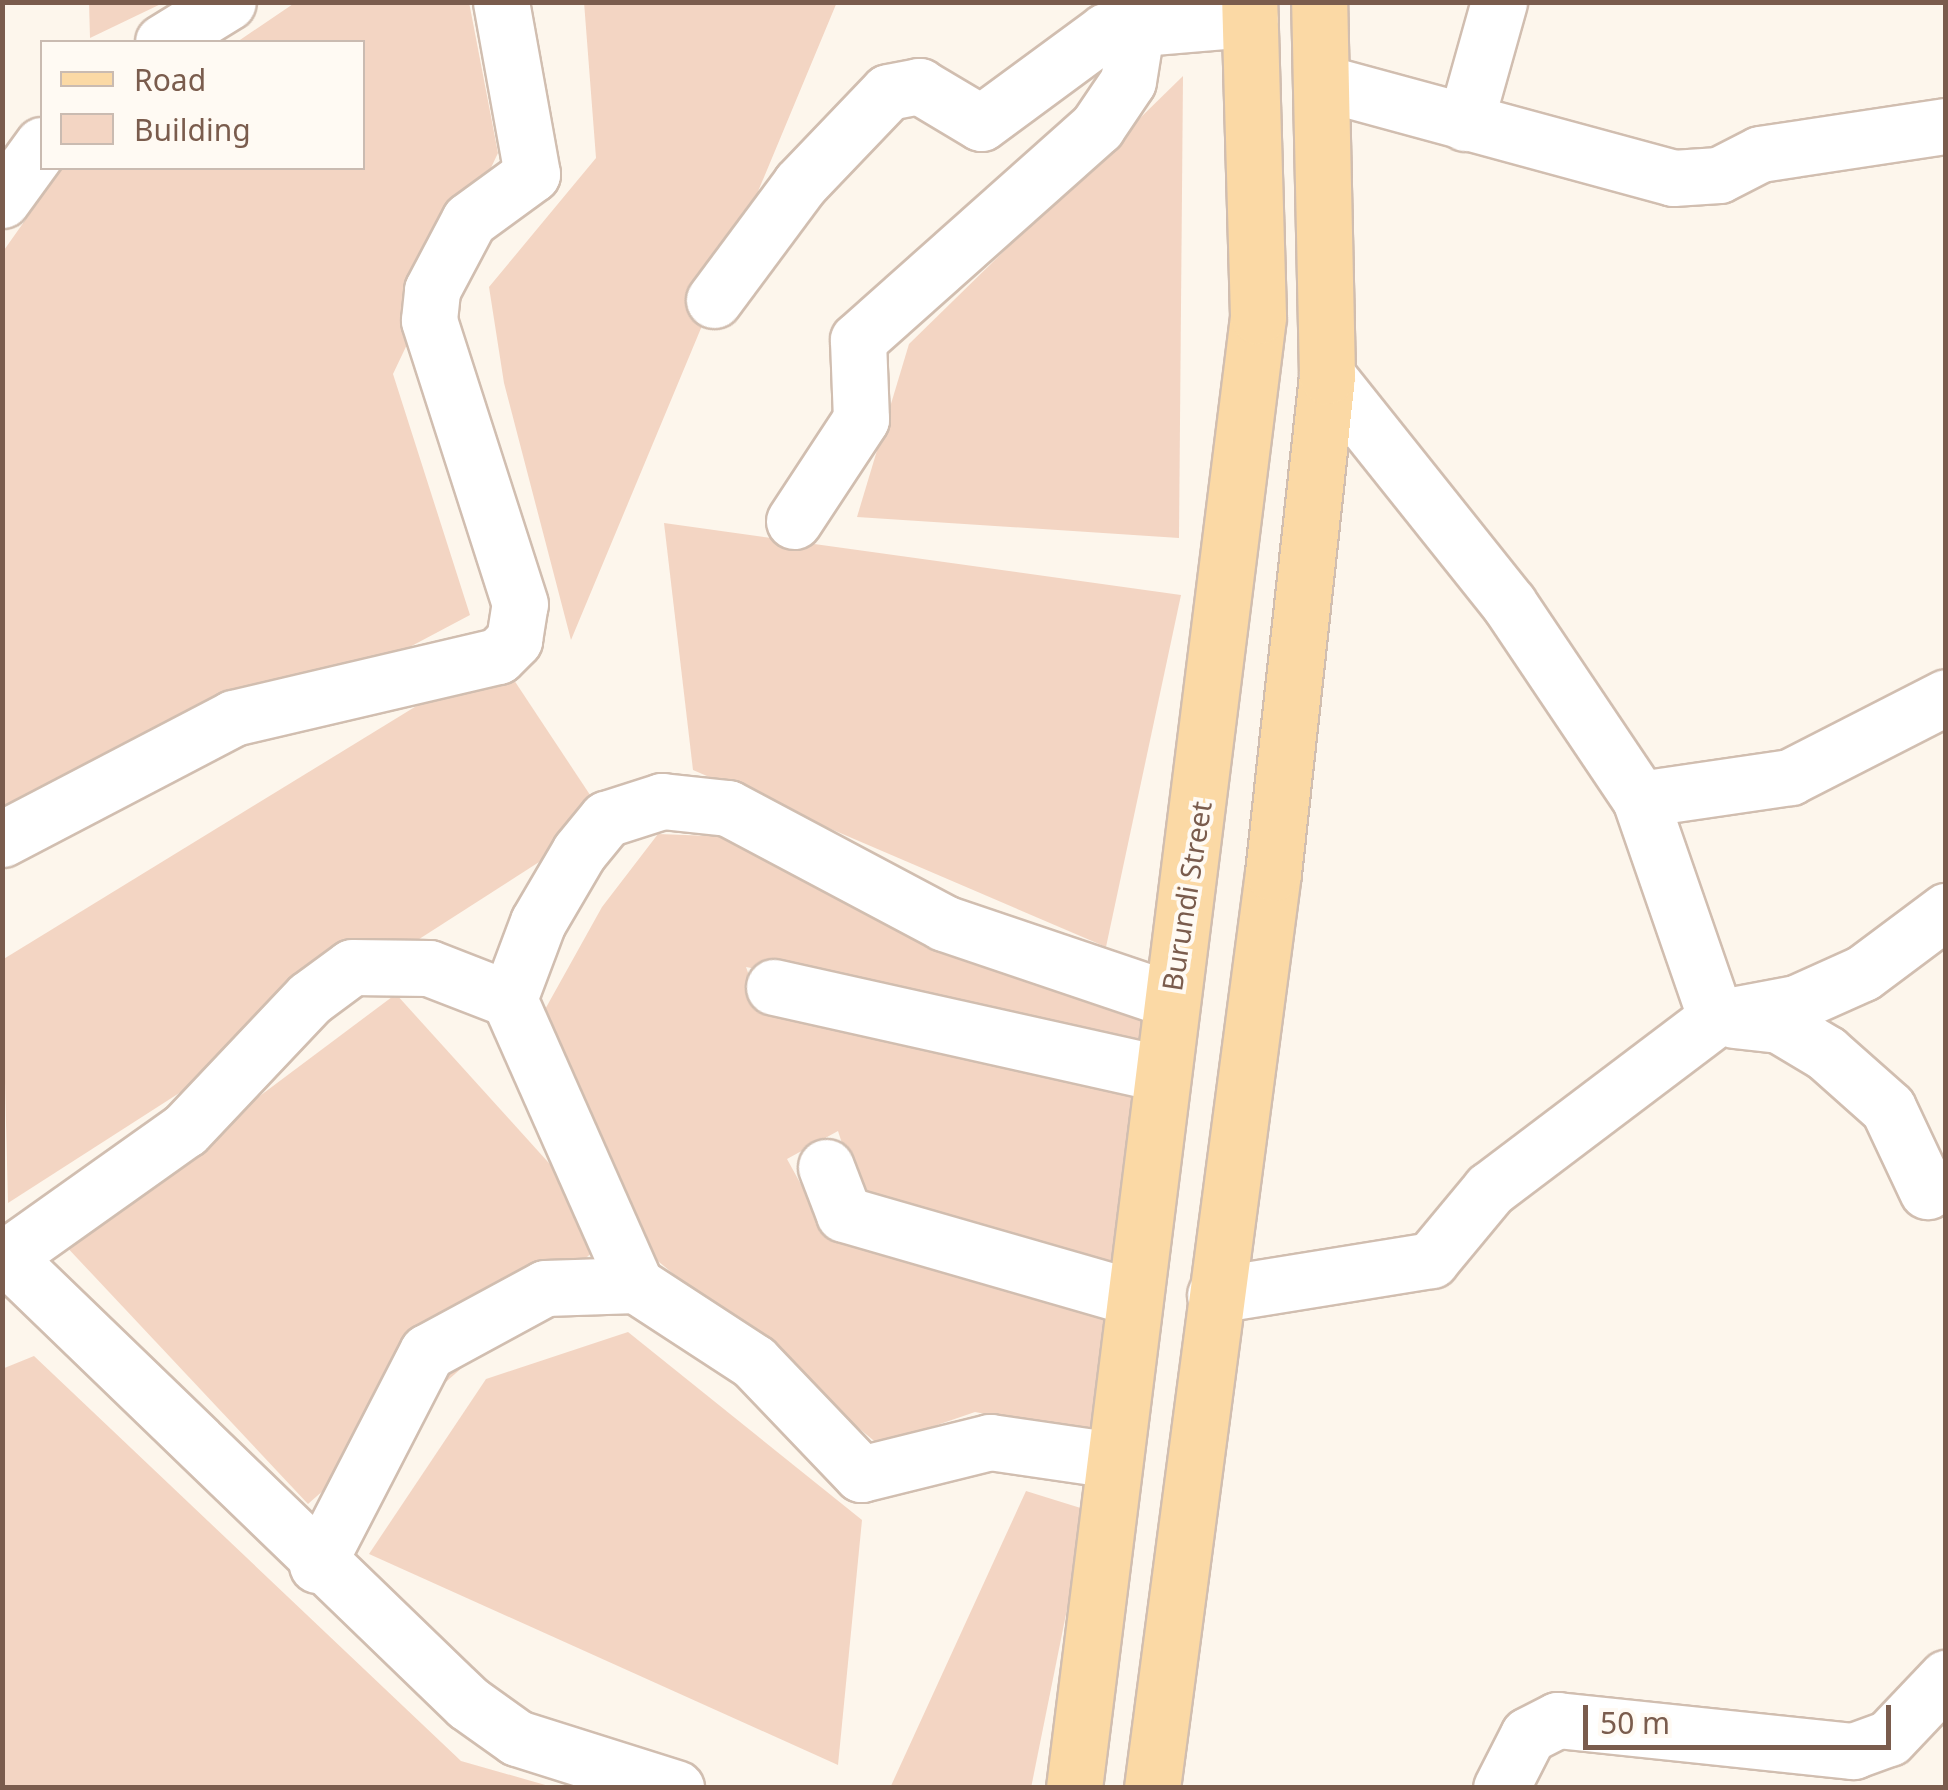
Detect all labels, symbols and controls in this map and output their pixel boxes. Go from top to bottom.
legend [40,40,365,170]
text: Road [134,59,206,100]
text: Building [134,109,251,150]
street label: Burundi Street [1154,799,1218,993]
scale bar [1588,1685,1896,1747]
text: 50 m [1600,1702,1670,1743]

